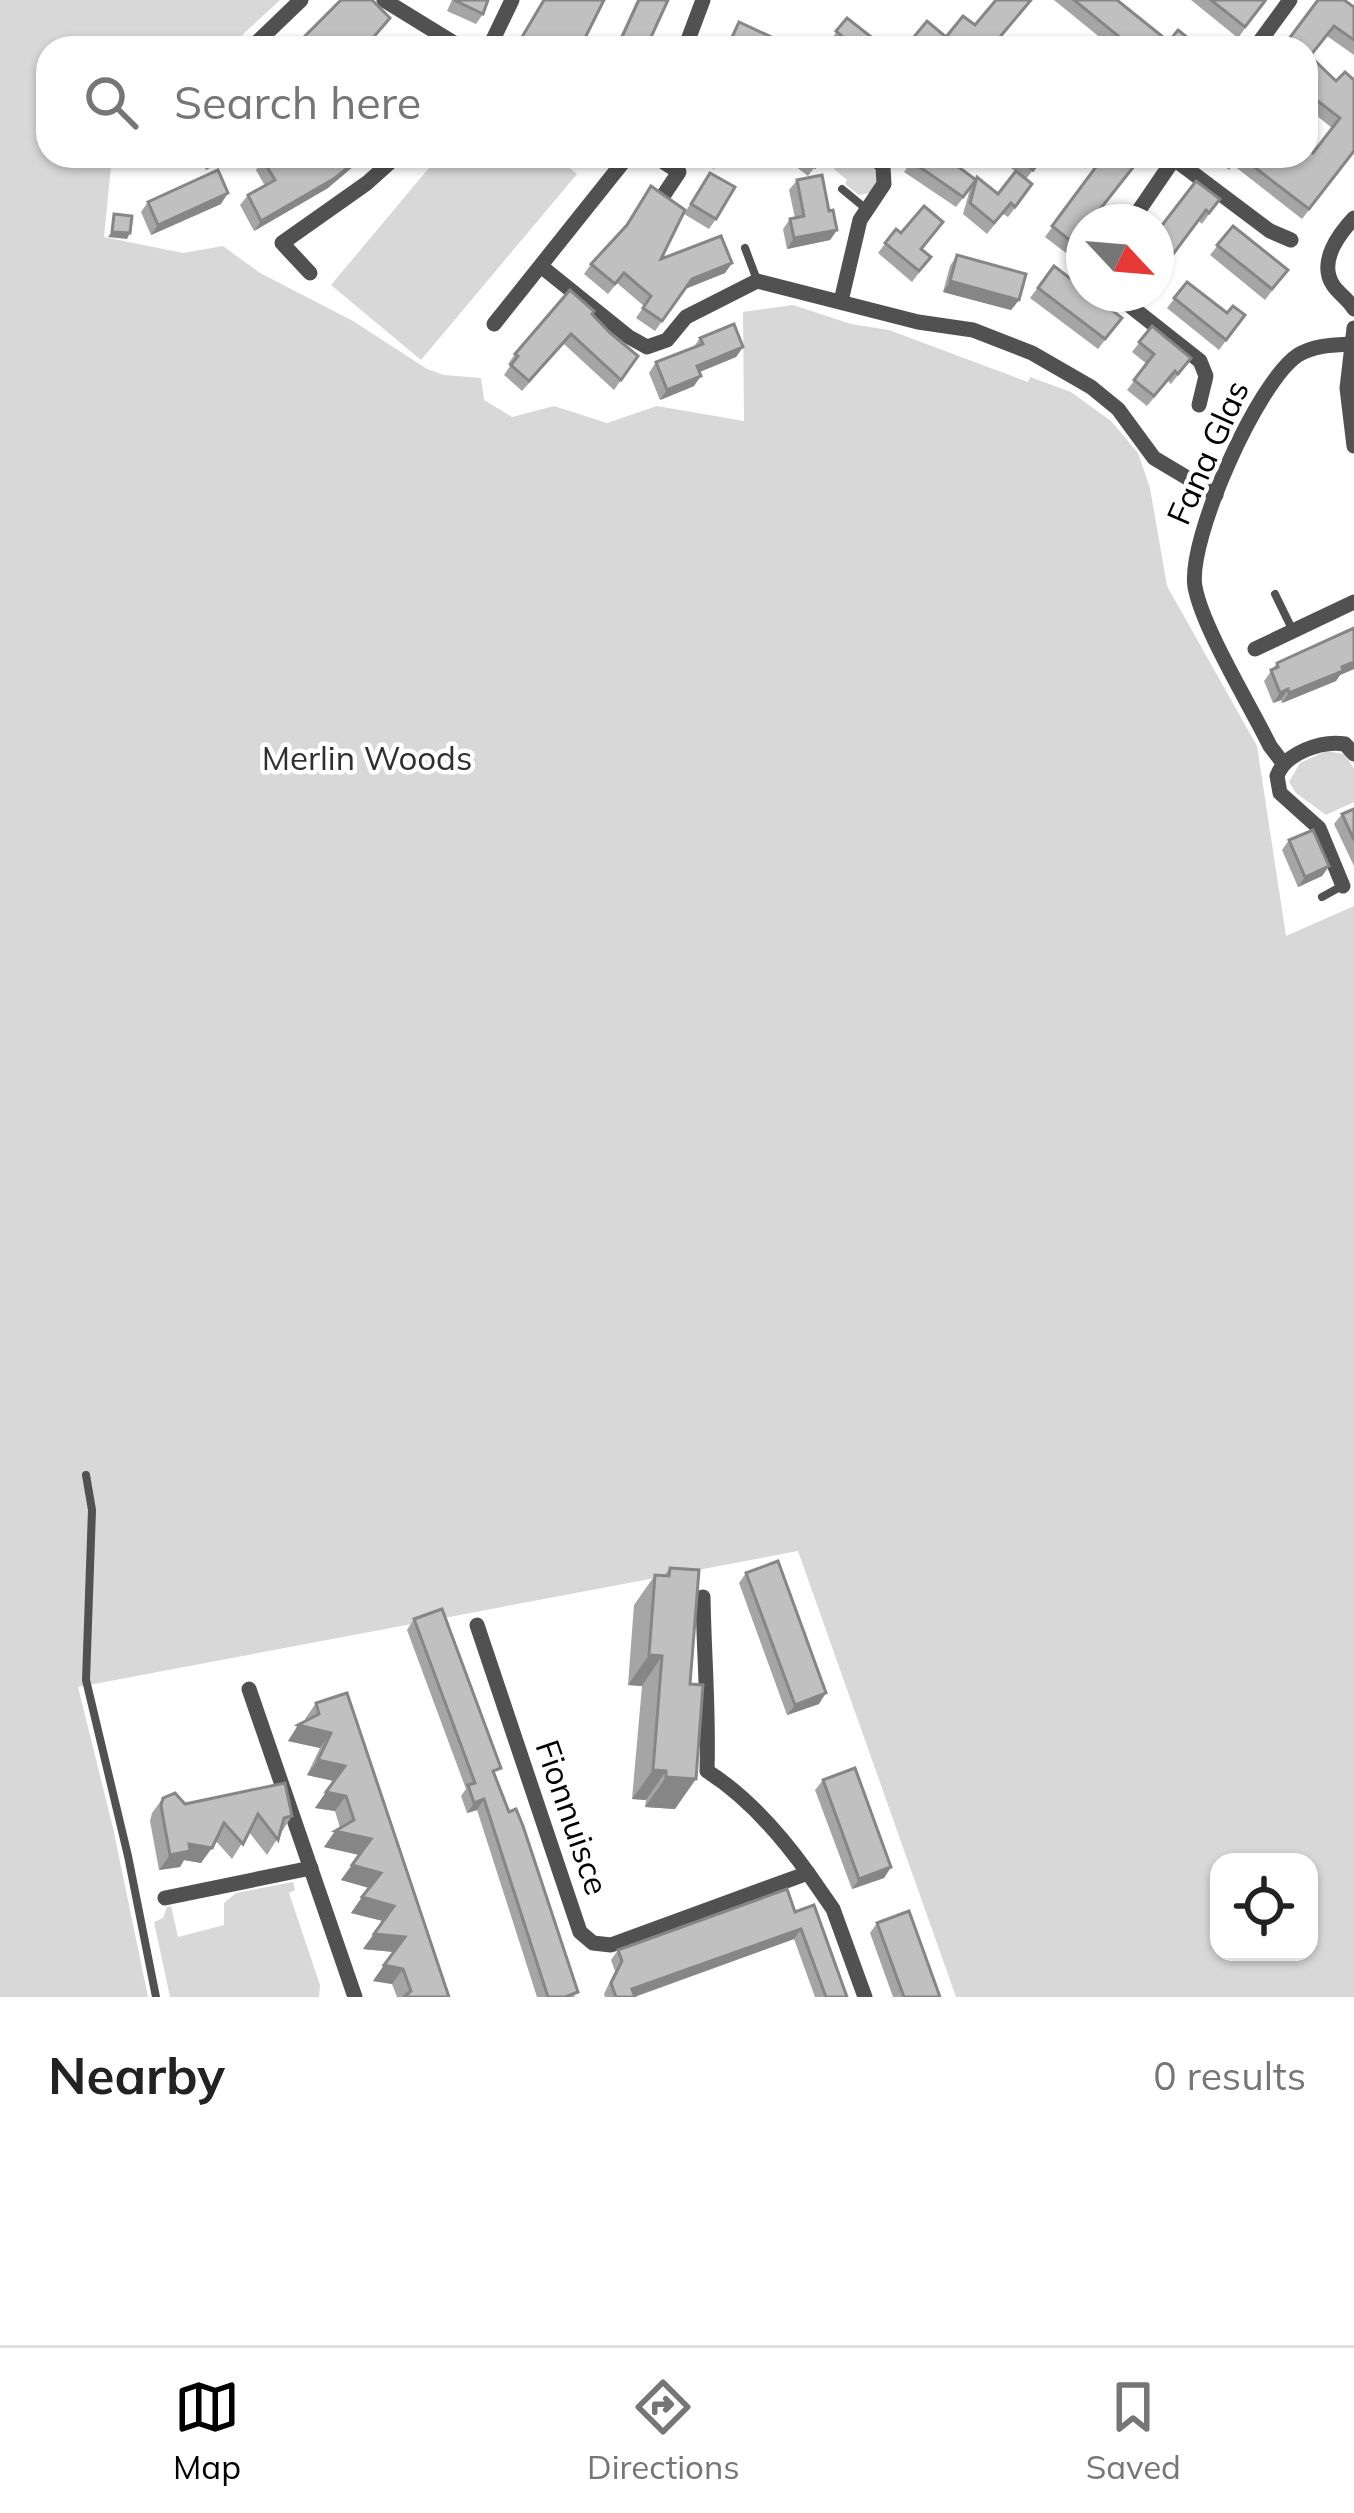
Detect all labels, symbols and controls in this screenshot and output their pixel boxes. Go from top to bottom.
search box [36,36,1318,168]
icon: search [78,69,144,135]
text: Search here [174,74,421,130]
north arrow [1066,204,1174,312]
street label: Fana Glas [1157,374,1257,530]
park label: Merlin Woods [262,737,472,778]
street label: Fionnuisce [527,1734,619,1900]
map controls [1210,1853,1318,1961]
button: locate [1210,1853,1318,1961]
text: Nearby [48,2043,225,2107]
text: 0 results [1153,2051,1306,2100]
tab: Map [173,2374,241,2487]
tab: Directions [587,2374,740,2487]
tab: Saved [1086,2374,1181,2487]

